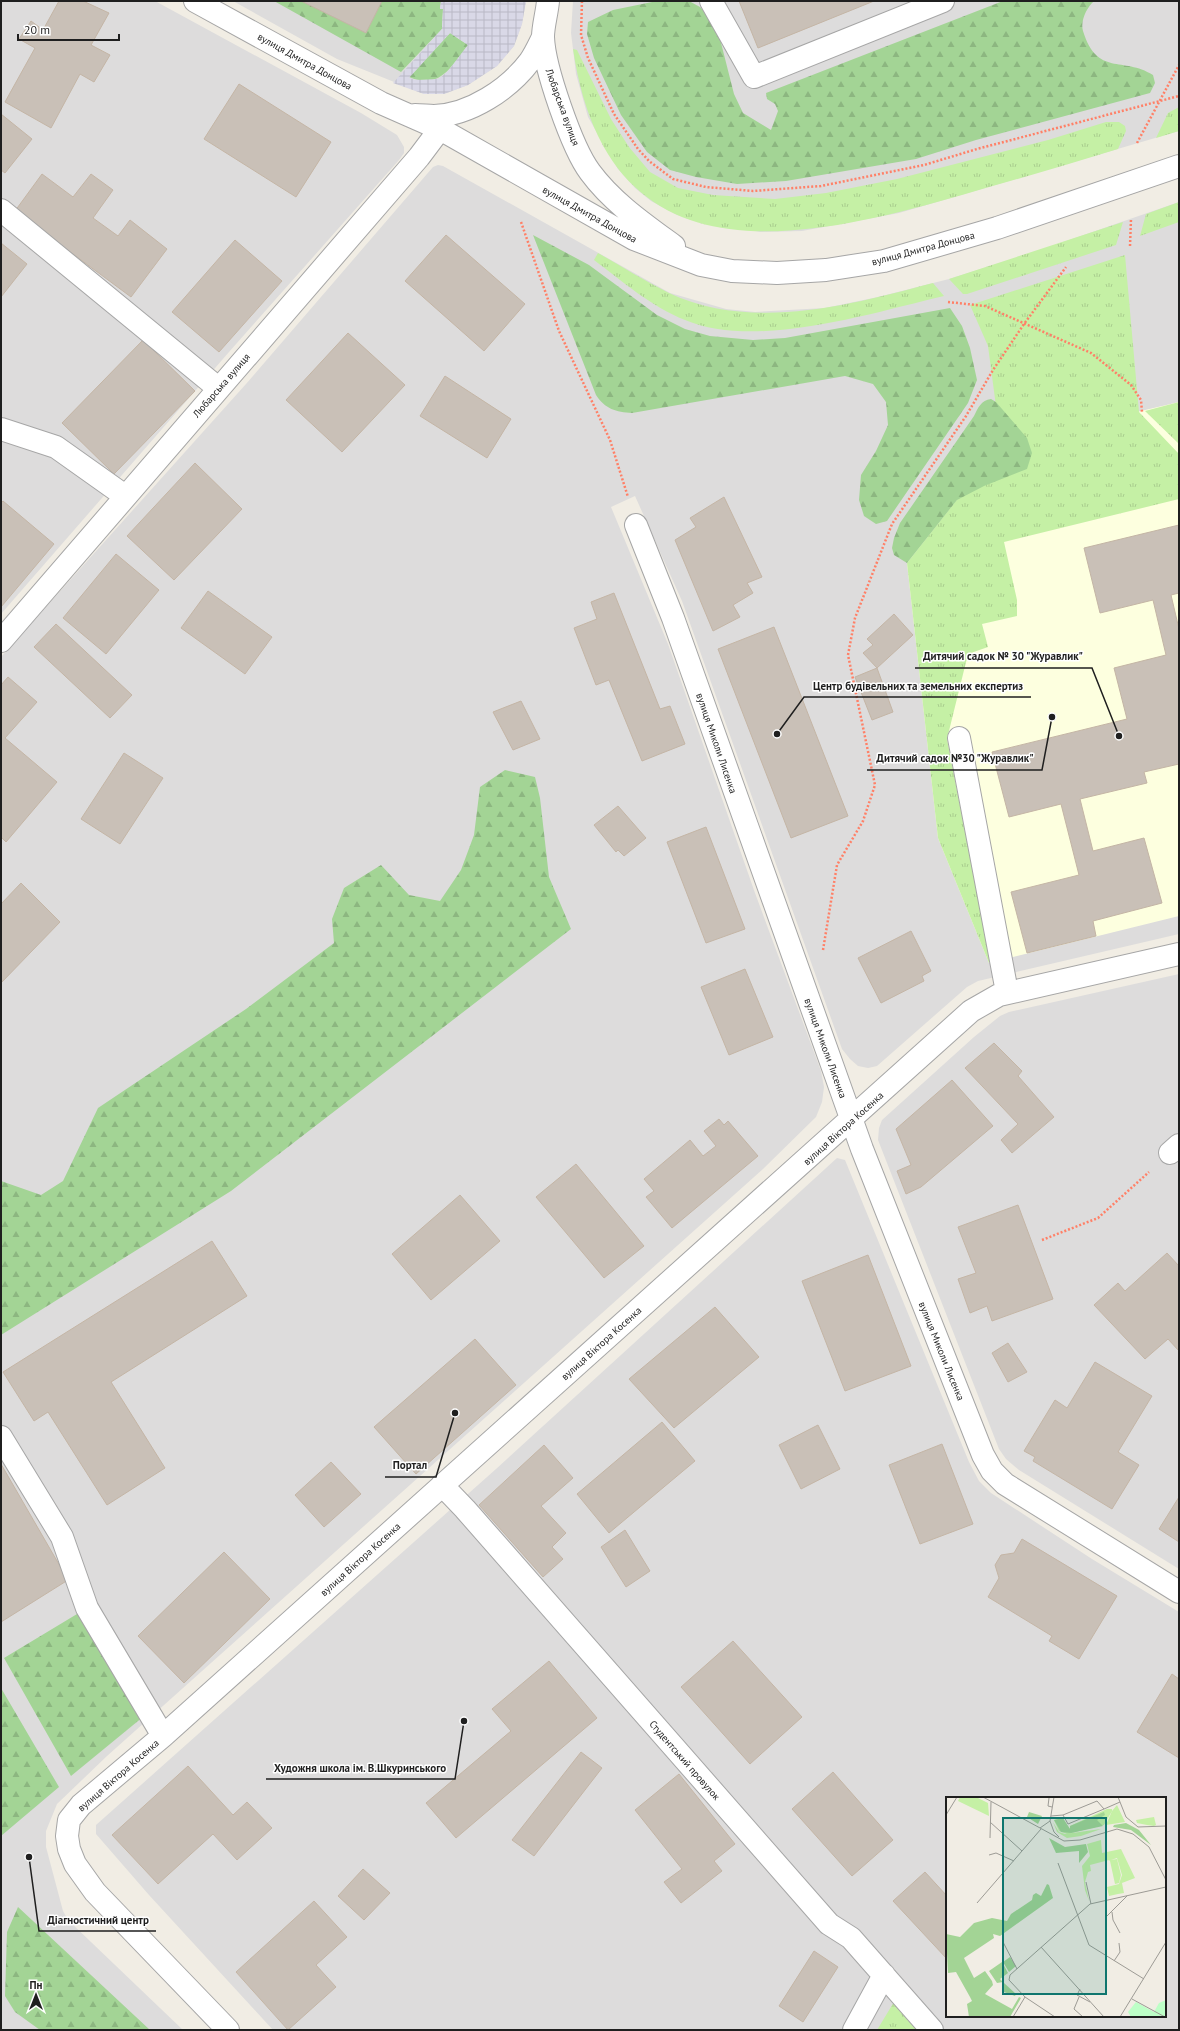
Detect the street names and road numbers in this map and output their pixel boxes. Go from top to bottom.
street label: вулиця Дмитра Донцова [255,30,354,93]
street label: Любарська вулиця [542,66,583,148]
street label: вулиця Дмитра Донцова [540,183,639,246]
street label: вулиця Дмитра Донцова [870,228,976,268]
street label: Любарська вулиця [189,350,253,421]
street label: вулиця Миколи Лисенка [693,691,740,795]
street label: вулиця Миколи Лисенка [801,996,850,1100]
street label: вулиця Віктора Косенка [800,1089,886,1168]
street label: вулиця Миколи Лисенка [916,1300,967,1403]
street label: вулиця Віктора Косенка [558,1304,644,1383]
street label: вулиця Віктора Косенка [317,1520,403,1599]
street label: Студентський провулок [646,1718,723,1803]
street label: вулиця Віктора Косенка [75,1736,162,1814]

